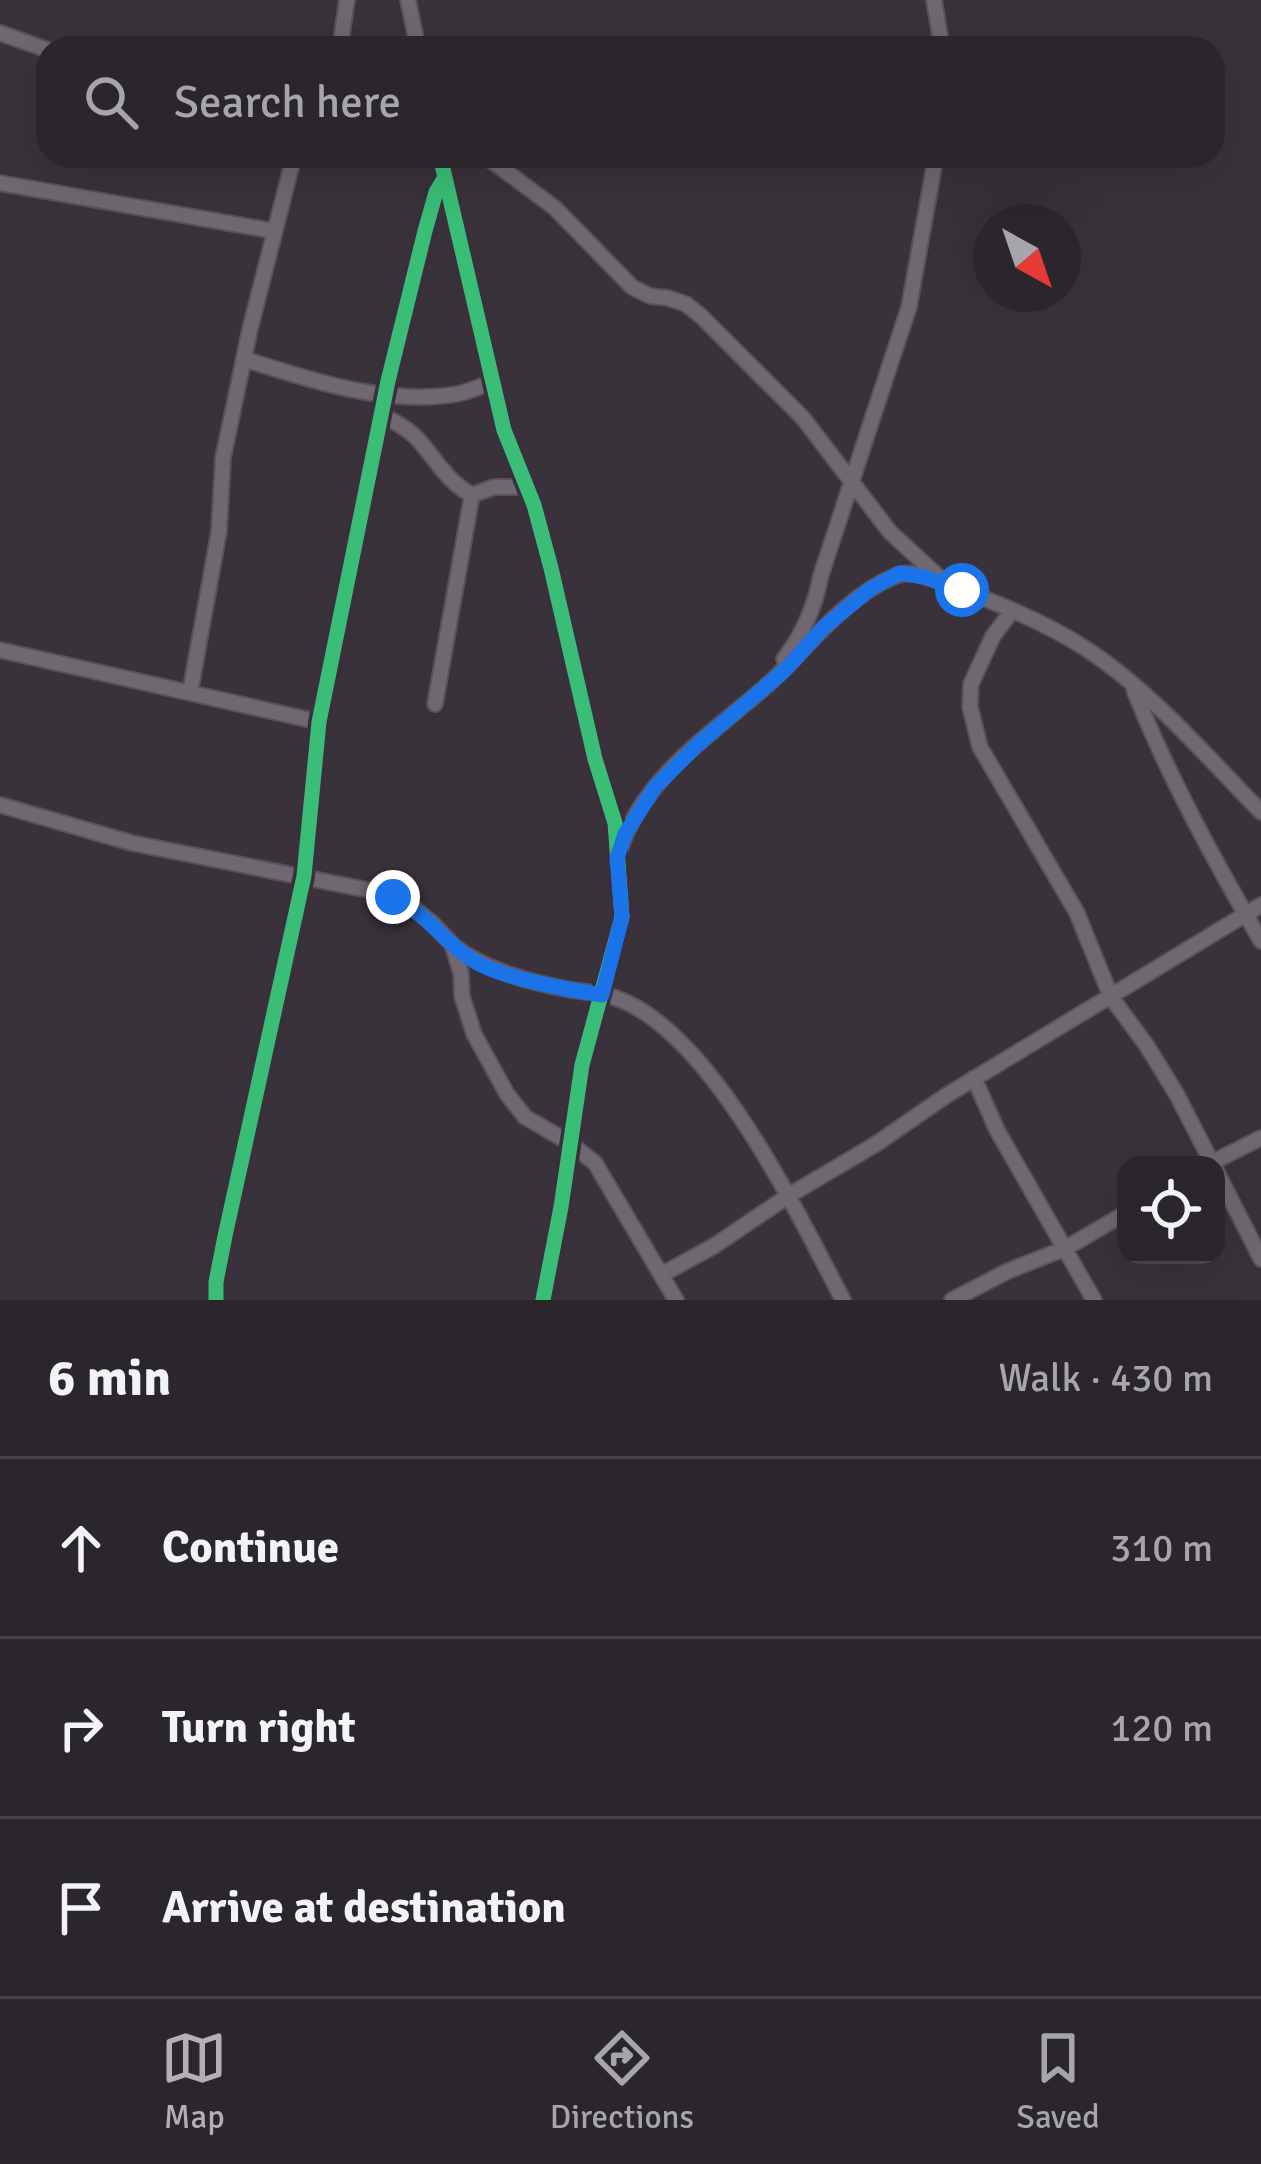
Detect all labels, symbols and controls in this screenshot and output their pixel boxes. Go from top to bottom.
search box [36,36,1225,168]
icon: search [78,69,144,135]
text: Search here [174,75,401,130]
north arrow [973,204,1081,312]
route start [935,563,989,617]
route end [366,870,420,924]
map controls [1117,1156,1225,1264]
button: locate [1117,1156,1225,1264]
text: 6 min [48,1347,171,1410]
text: Walk · 430 m [999,1354,1213,1402]
icon: ahead [48,1515,114,1581]
text: Continue [162,1520,339,1575]
text: 310 m [1110,1524,1213,1572]
icon: right [48,1695,114,1761]
text: Turn right [162,1700,356,1755]
text: 120 m [1110,1704,1213,1752]
icon: arrive [48,1875,114,1941]
text: Arrive at destination [162,1880,566,1935]
tab: Map [161,2025,227,2138]
tab: Directions [550,2025,694,2138]
tab: Saved [1017,2025,1100,2138]

